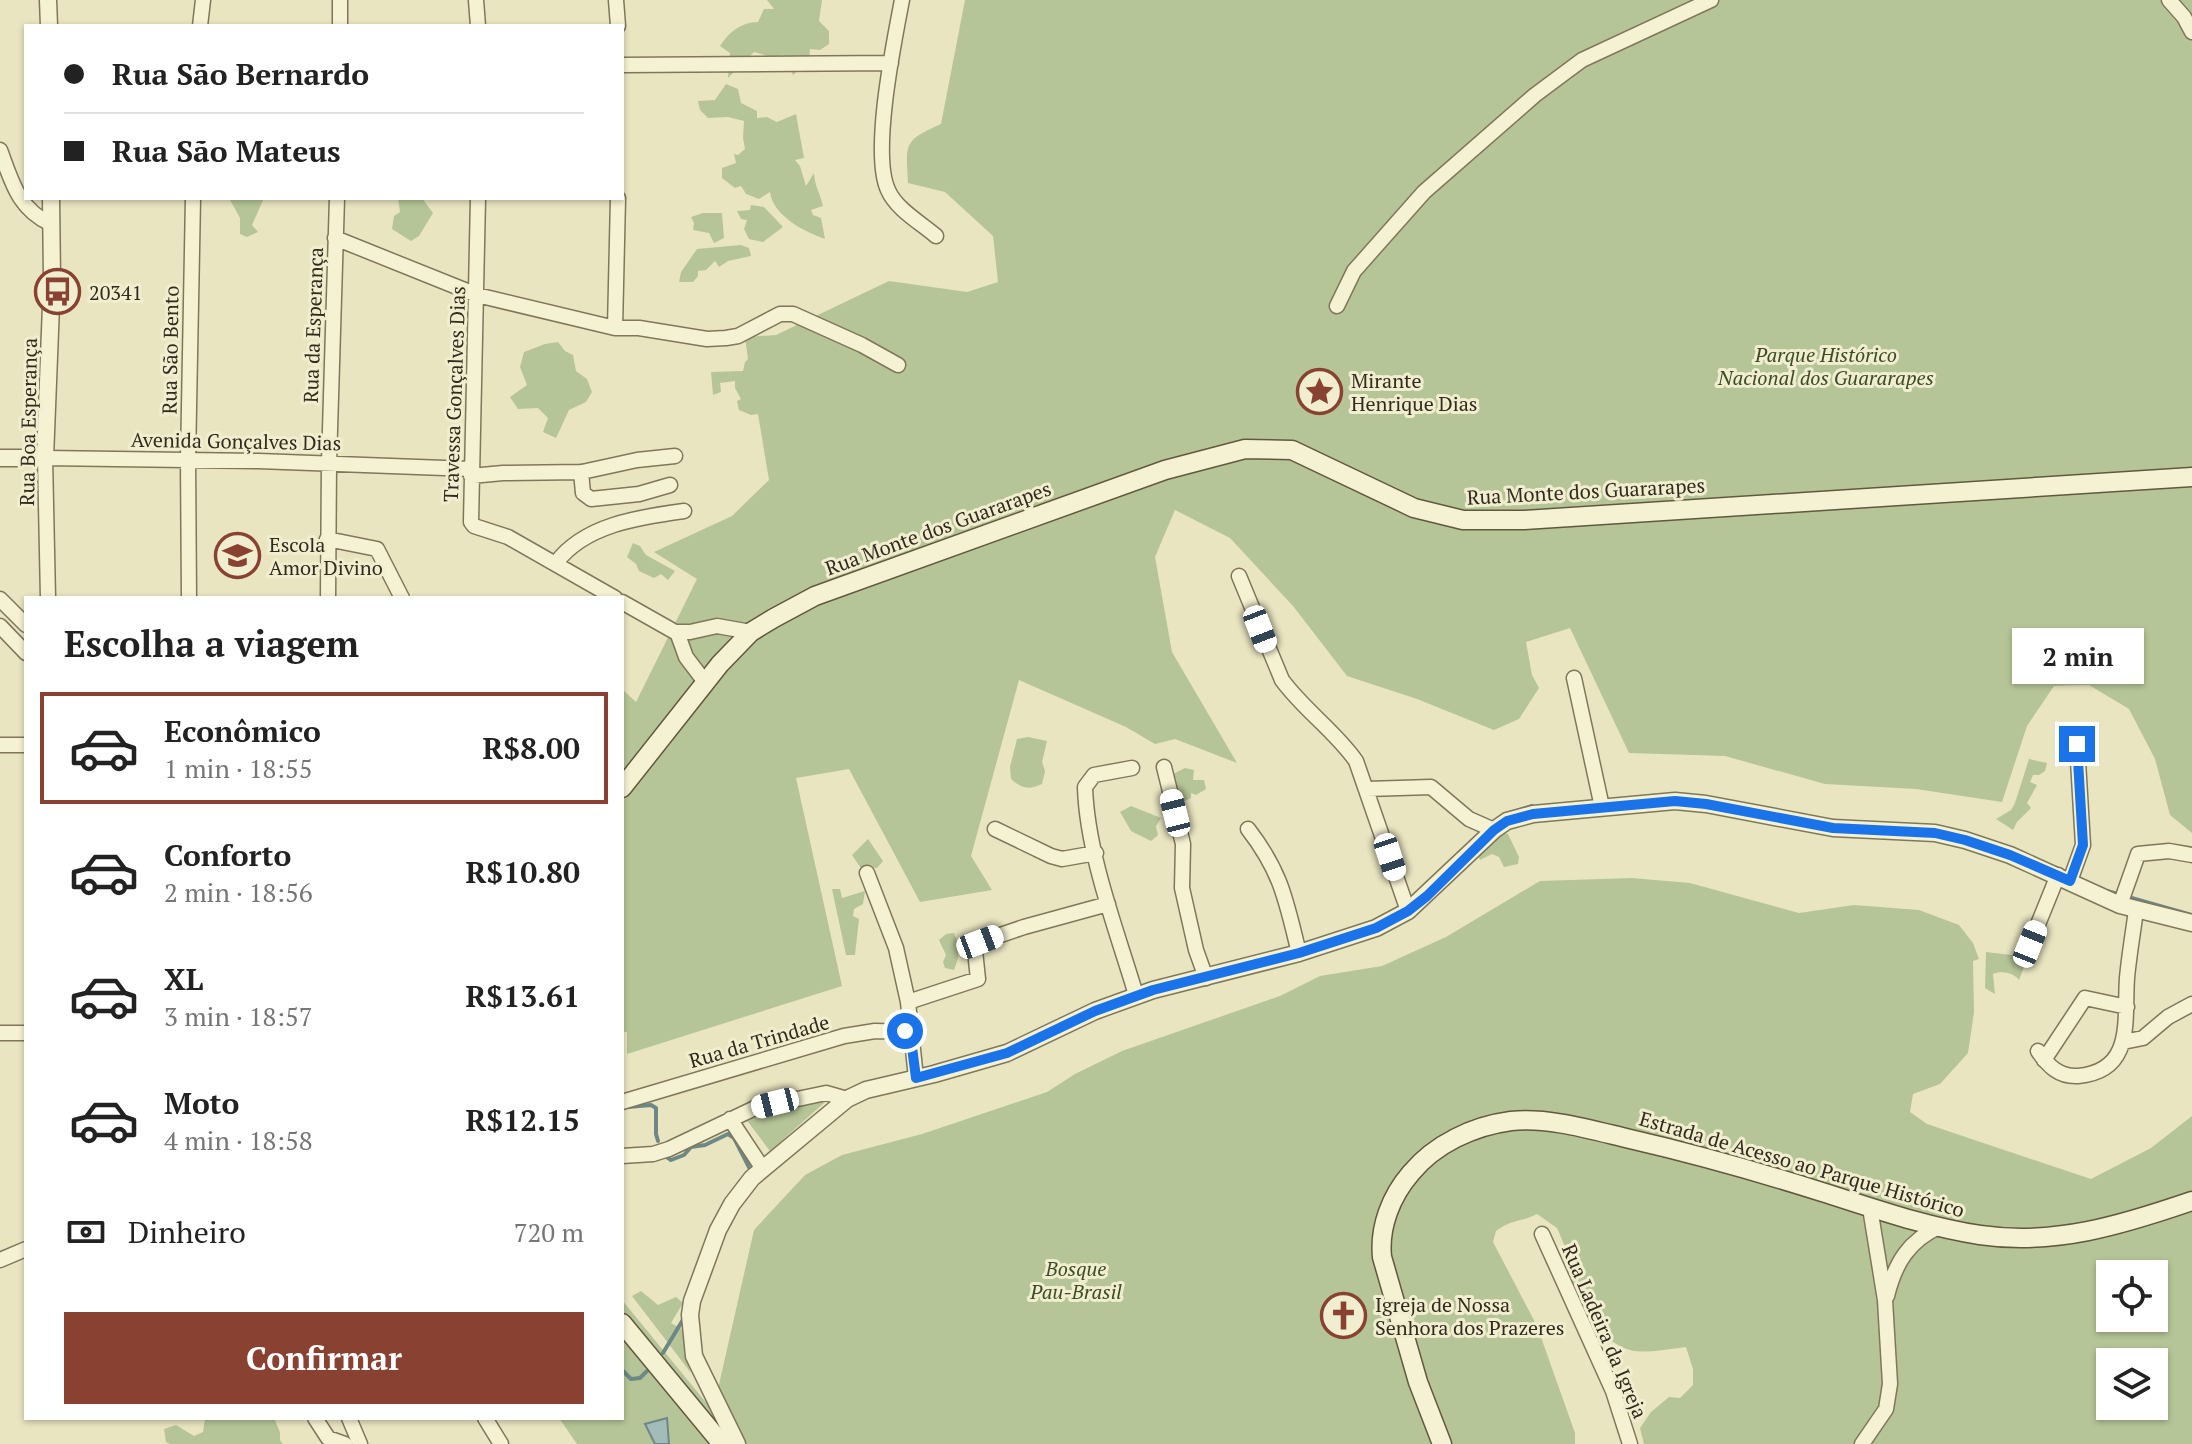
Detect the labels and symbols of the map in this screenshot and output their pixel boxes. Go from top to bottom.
street label: Rua da Esperança [297,247,329,403]
bus stop icon: 20341 [34,268,82,316]
place label: 20341 [89,279,142,306]
street label: Rua São Bento [155,285,185,415]
street label: Travessa Gonçalves Dias [437,286,471,502]
street label: Rua Boa Esperança [13,338,43,506]
park label: Parque Histórico Nacional dos Guararapes [1717,341,1934,391]
place label: Mirante Henrique Dias [1351,367,1478,417]
place icon: Mirante Henrique Dias [1296,368,1344,416]
street label: Avenida Gonçalves Dias [131,426,341,456]
street label: Rua Monte dos Guararapes [1466,471,1706,511]
street label: Rua Monte dos Guararapes [821,475,1055,581]
place label: Escola Amor Divino [269,531,383,581]
school or university icon: Escola Amor Divino [214,532,262,580]
car [1240,602,1280,656]
callout: 2 min [2011,628,2143,684]
route end [2059,726,2095,762]
car [1158,787,1192,839]
car [1371,830,1409,884]
car [2010,917,2050,971]
car [953,922,1007,962]
street label: Rua da Trindade [686,1008,832,1074]
route start [887,1013,923,1049]
car [749,1086,801,1120]
street label: Estrada de Acesso ao Parque Histórico [1636,1105,1968,1223]
street label: Rua Ladeira da Igreja [1556,1240,1654,1422]
park label: Bosque Pau-Brasil [1029,1255,1122,1305]
church icon: Igreja de Nossa Senhora dos Prazeres [1320,1291,1368,1339]
place label: Igreja de Nossa Senhora dos Prazeres [1375,1291,1564,1341]

